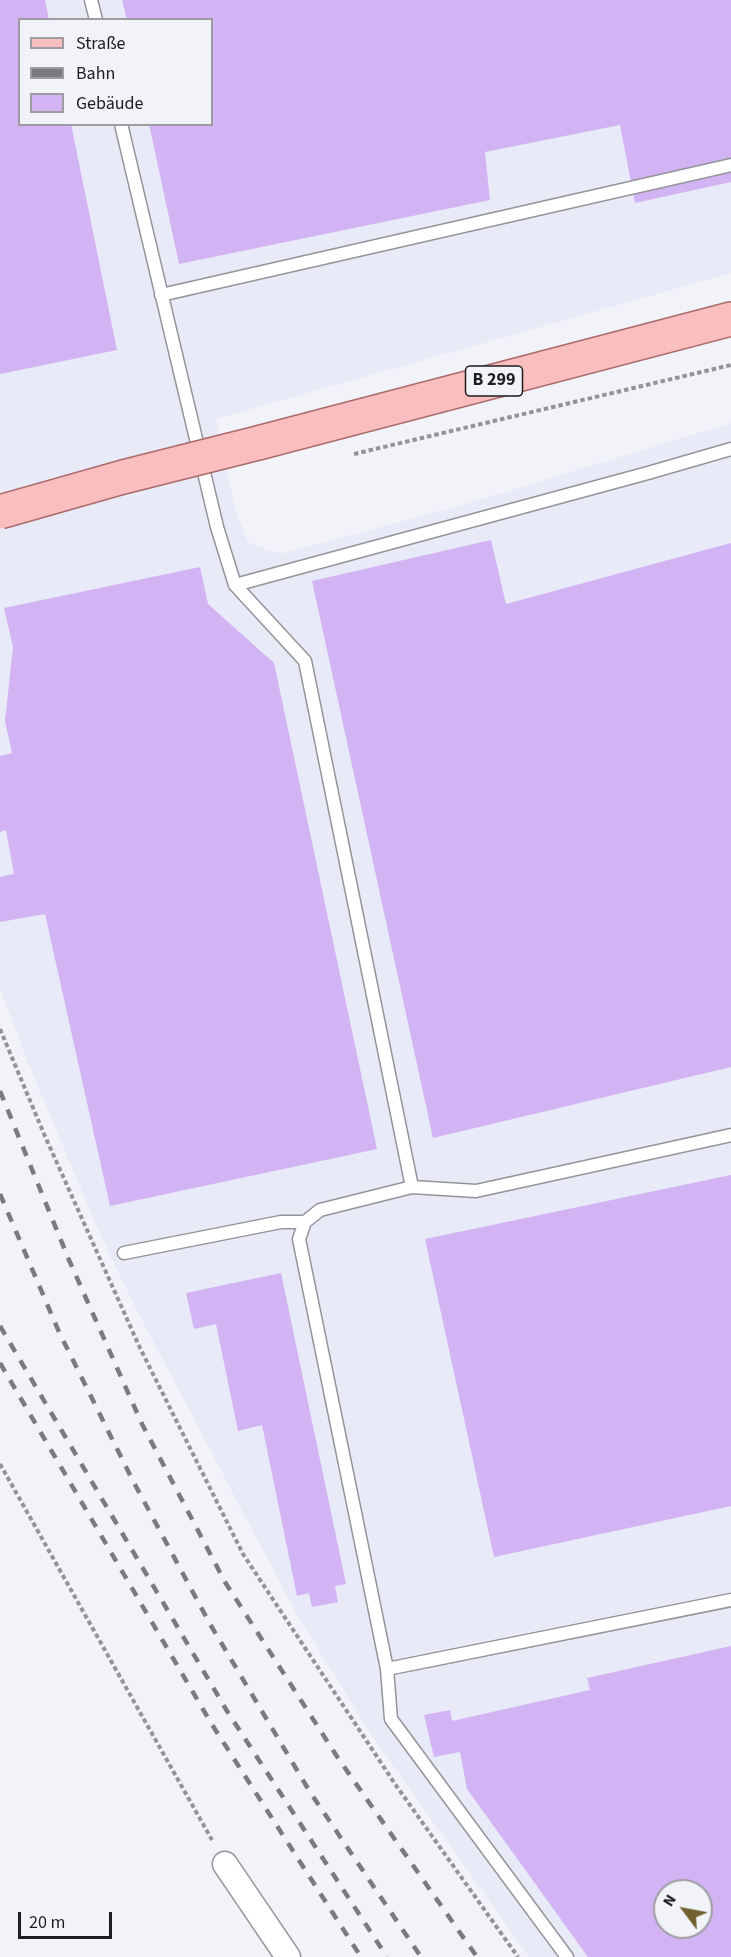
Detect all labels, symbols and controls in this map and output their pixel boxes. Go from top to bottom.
legend [18,18,213,126]
text: Straße [76,31,125,56]
text: Bahn [76,61,115,86]
text: Gebäude [76,91,144,116]
road number: B 299 [466,366,522,396]
north arrow [653,1879,713,1939]
text: N [657,1890,682,1911]
scale bar [21,1900,116,1938]
text: 20 m [29,1910,65,1935]

